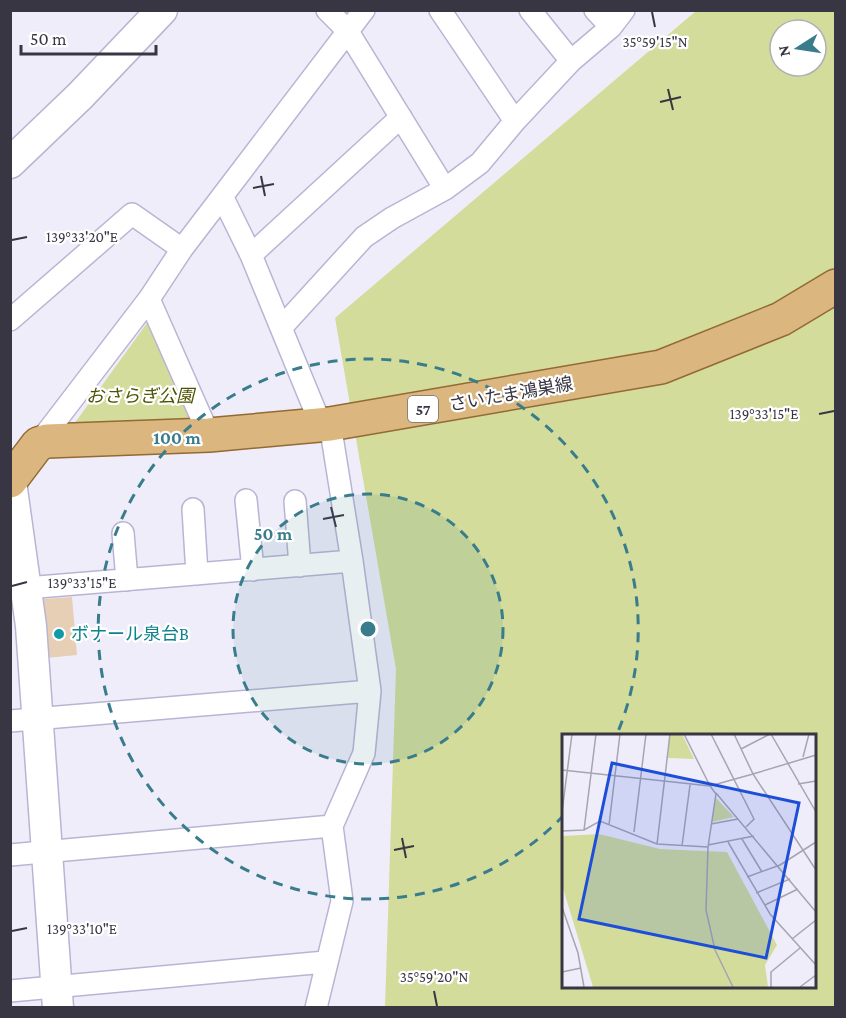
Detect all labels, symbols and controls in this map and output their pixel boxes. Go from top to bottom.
scale bar [21,18,156,56]
north arrow [768,18,828,78]
text: 50 m [30,29,67,49]
text: 35°59'15"N [622,34,688,50]
text: N [774,44,793,58]
text: 139°33'20"E [46,229,118,245]
street label: さいたま鴻巣線 [447,373,575,415]
park label: おさらぎ公園 [86,386,197,406]
road number: 57 [408,396,438,422]
text: 139°33'15"E [730,406,798,422]
text: 100 m [153,428,201,448]
text: 50 m [254,524,293,544]
text: 139°33'15"E [48,575,116,591]
centre of rings [358,619,378,639]
place label: ボナール泉台B [71,624,189,644]
marker: ボナール泉台B [52,627,66,641]
inset map [562,734,816,988]
text: 139°33'10"E [47,921,117,937]
text: 35°59'20"N [400,969,468,985]

